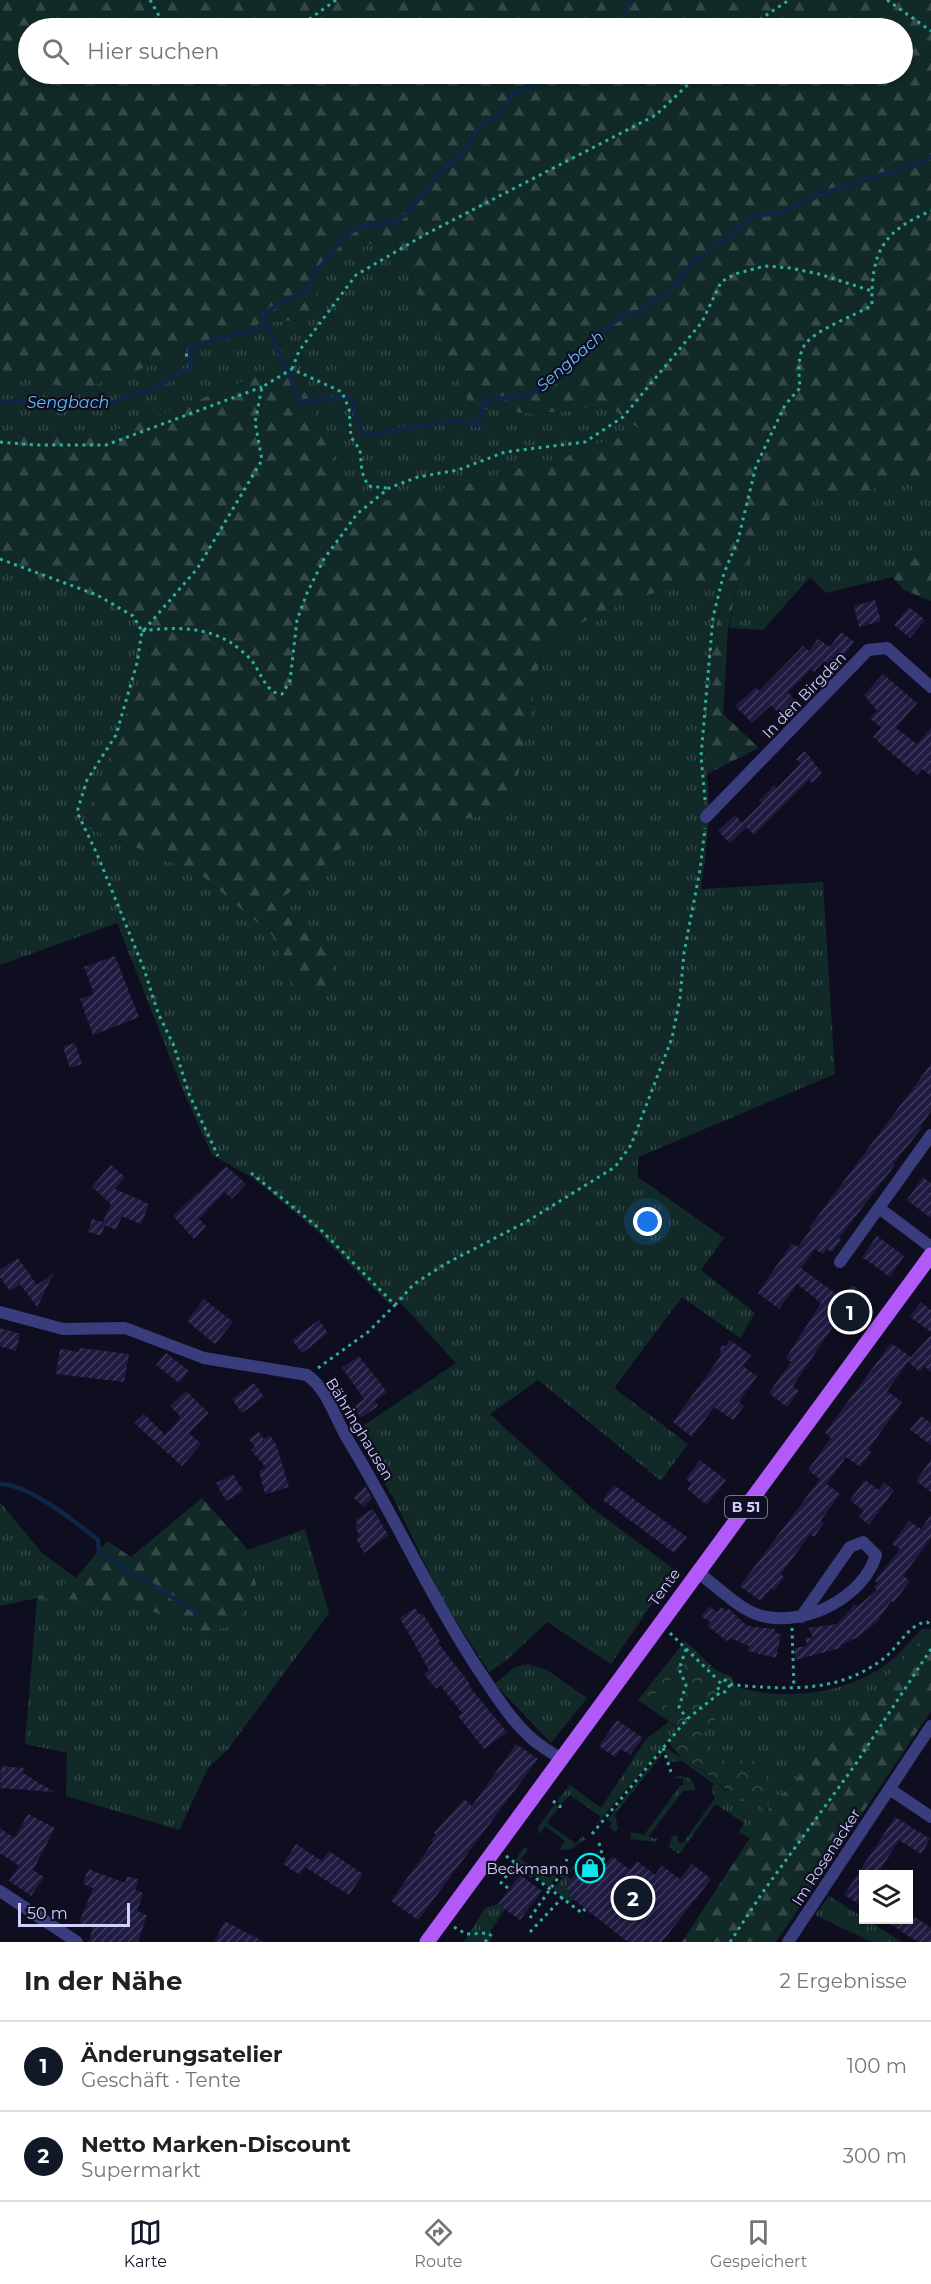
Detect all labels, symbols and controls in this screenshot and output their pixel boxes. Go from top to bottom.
search box [18,18,913,84]
icon: search [39,35,72,68]
text: Hier suchen [87,38,219,65]
water label: Sengbach [533,327,607,395]
water label: Sengbach [27,393,109,412]
street label: In den Birgden [758,648,850,742]
your location [633,1207,662,1236]
pin: 1 [830,1290,870,1334]
street label: Bähringhausen [322,1374,398,1484]
road number: B 51 [725,1496,767,1518]
street label: Tente [644,1564,684,1610]
street label: Im Rosenacker [788,1805,864,1909]
shop icon: Beckmann [574,1852,606,1884]
place label: Beckmann [486,1859,569,1878]
map controls [859,1870,913,1924]
button: layers [859,1870,913,1924]
pin: 2 [614,1876,652,1920]
scale bar [18,1900,130,1928]
text: 50 m [27,1904,68,1923]
text: In der Nähe [24,1965,182,1997]
text: 2 Ergebnisse [779,1969,907,1993]
text: Änderungsatelier [81,2041,282,2068]
text: 1 [40,2054,47,2078]
text: 100 m [847,2054,907,2078]
text: Geschäft · Tente [81,2068,241,2092]
text: Netto Marken-Discount [81,2131,351,2158]
text: 2 [38,2144,49,2168]
text: 300 m [843,2144,907,2168]
text: Supermarkt [81,2158,201,2182]
tab: Karte [124,2216,167,2271]
tab: Route [414,2216,463,2271]
tab: Gespeichert [710,2216,807,2271]

